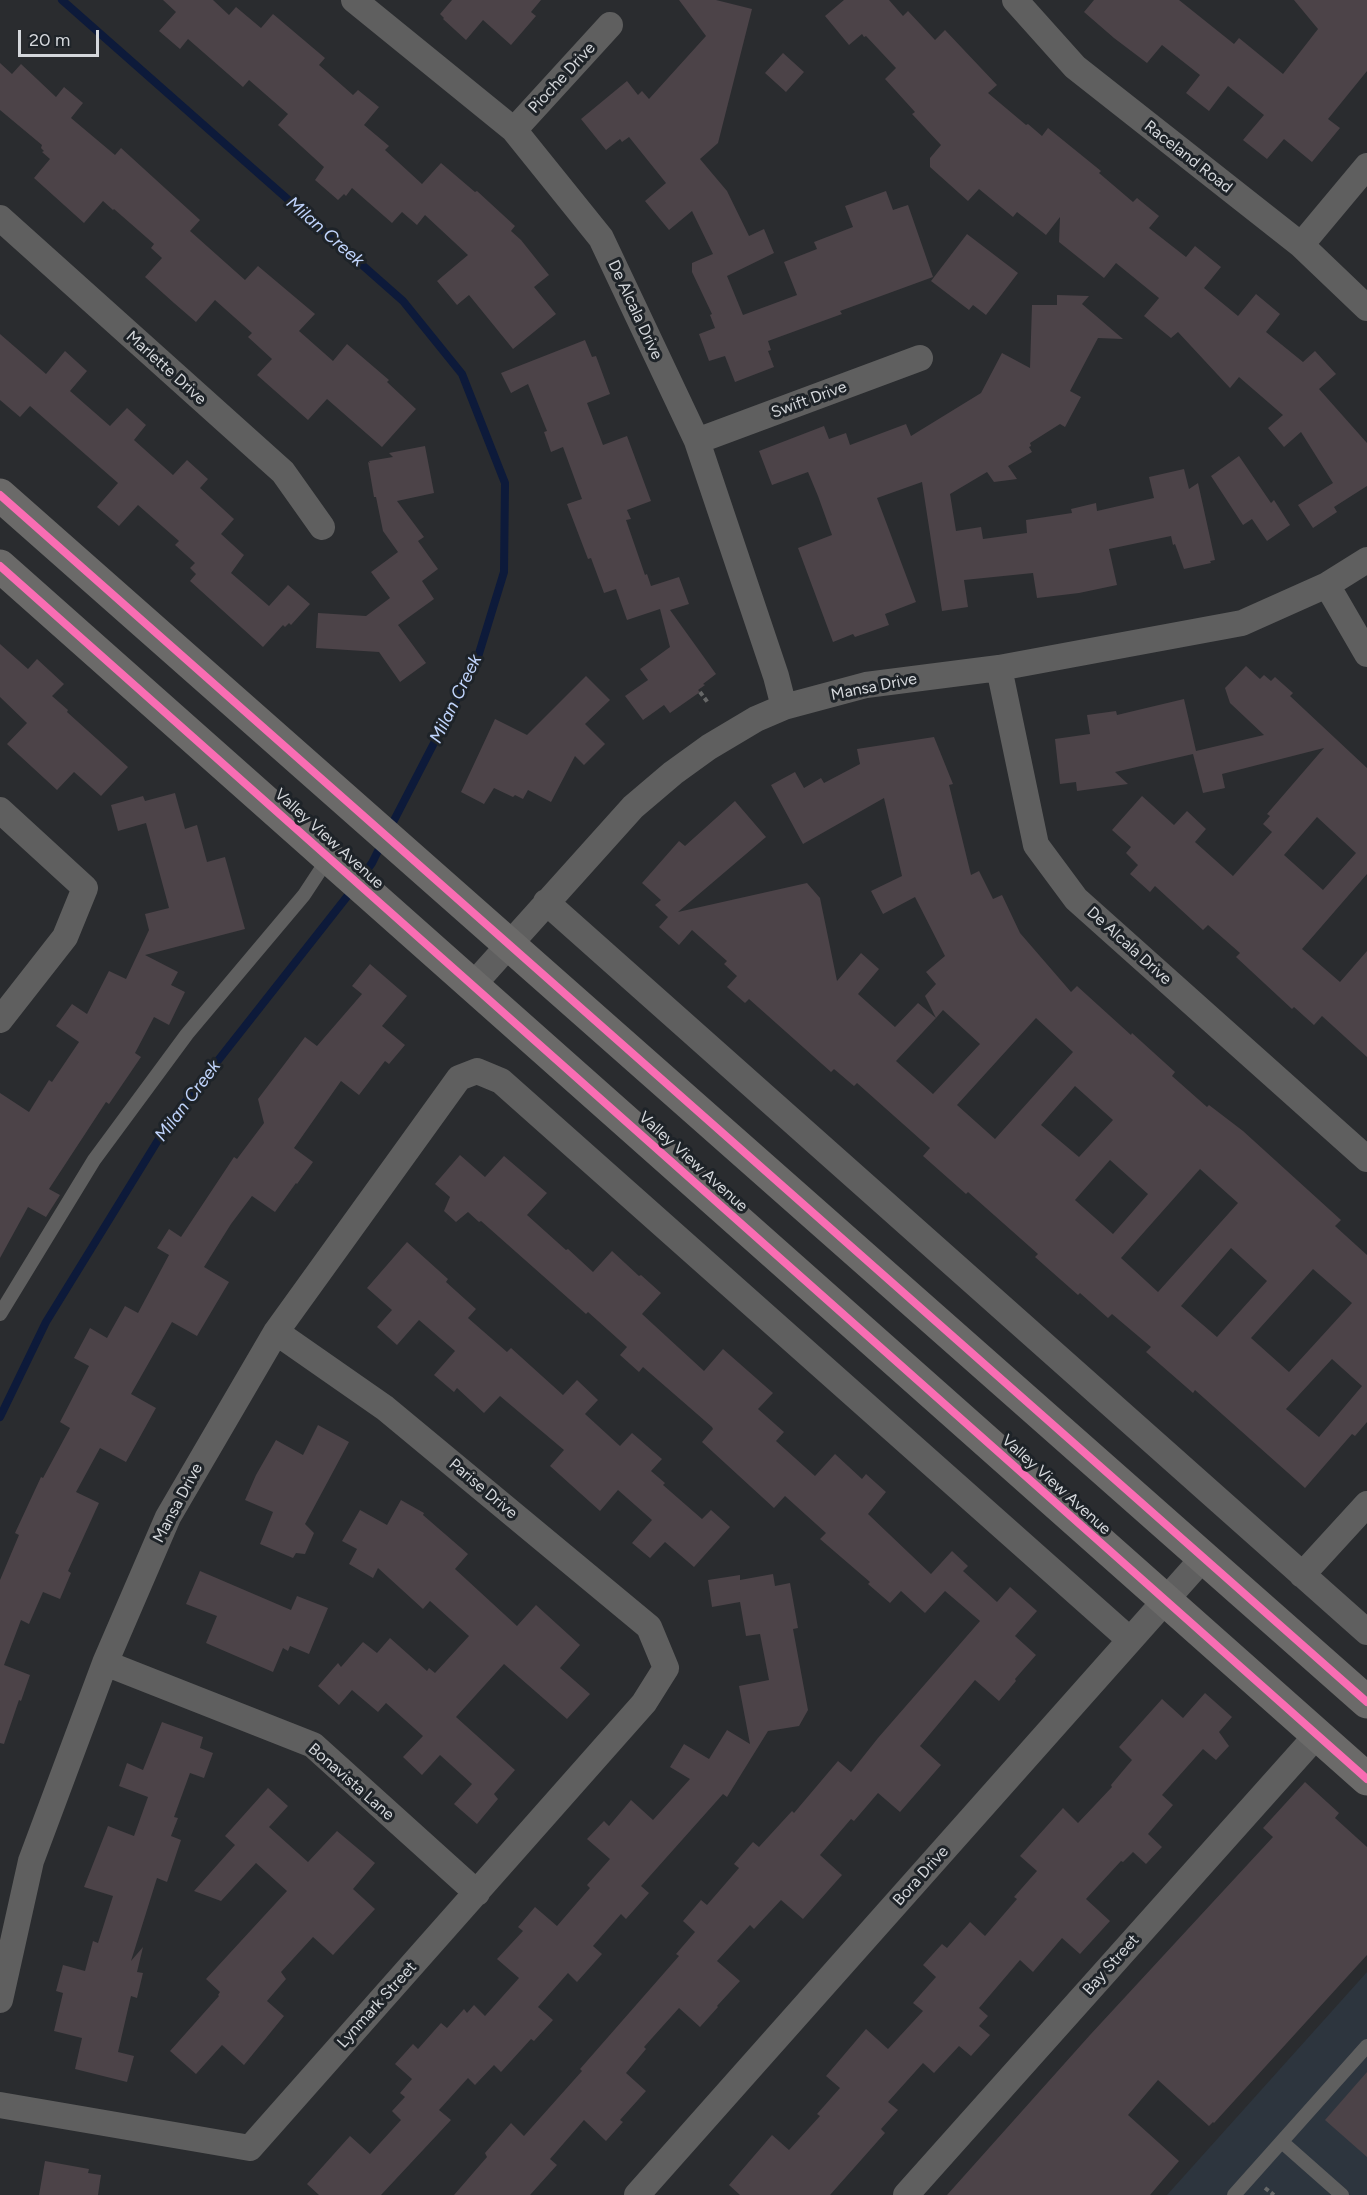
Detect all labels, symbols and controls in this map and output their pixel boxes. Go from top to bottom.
scale bar [21,18,102,56]
text: 20 m [29,29,70,51]
street label: Pioche Drive [524,39,600,117]
street label: Raceland Road [1140,117,1236,197]
water label: Milan Creek [282,192,368,272]
street label: De Alcala Drive [604,257,666,363]
street label: Marlette Drive [122,327,210,409]
street label: Swift Drive [769,377,849,423]
water label: Milan Creek [425,651,487,747]
street label: Mansa Drive [829,669,919,705]
street label: Valley View Avenue [270,785,388,893]
street label: De Alcala Drive [1083,903,1175,989]
water label: Milan Creek [150,1056,226,1146]
street label: Valley View Avenue [634,1108,752,1216]
street label: Valley View Avenue [997,1431,1115,1539]
street label: Parise Drive [445,1455,521,1523]
street label: Mansa Drive [149,1460,207,1546]
street label: Bonavista Lane [304,1739,398,1825]
street label: Bora Drive [889,1842,953,1910]
street label: Bay Street [1079,1931,1143,1999]
street label: Lynmark Street [333,1958,421,2052]

